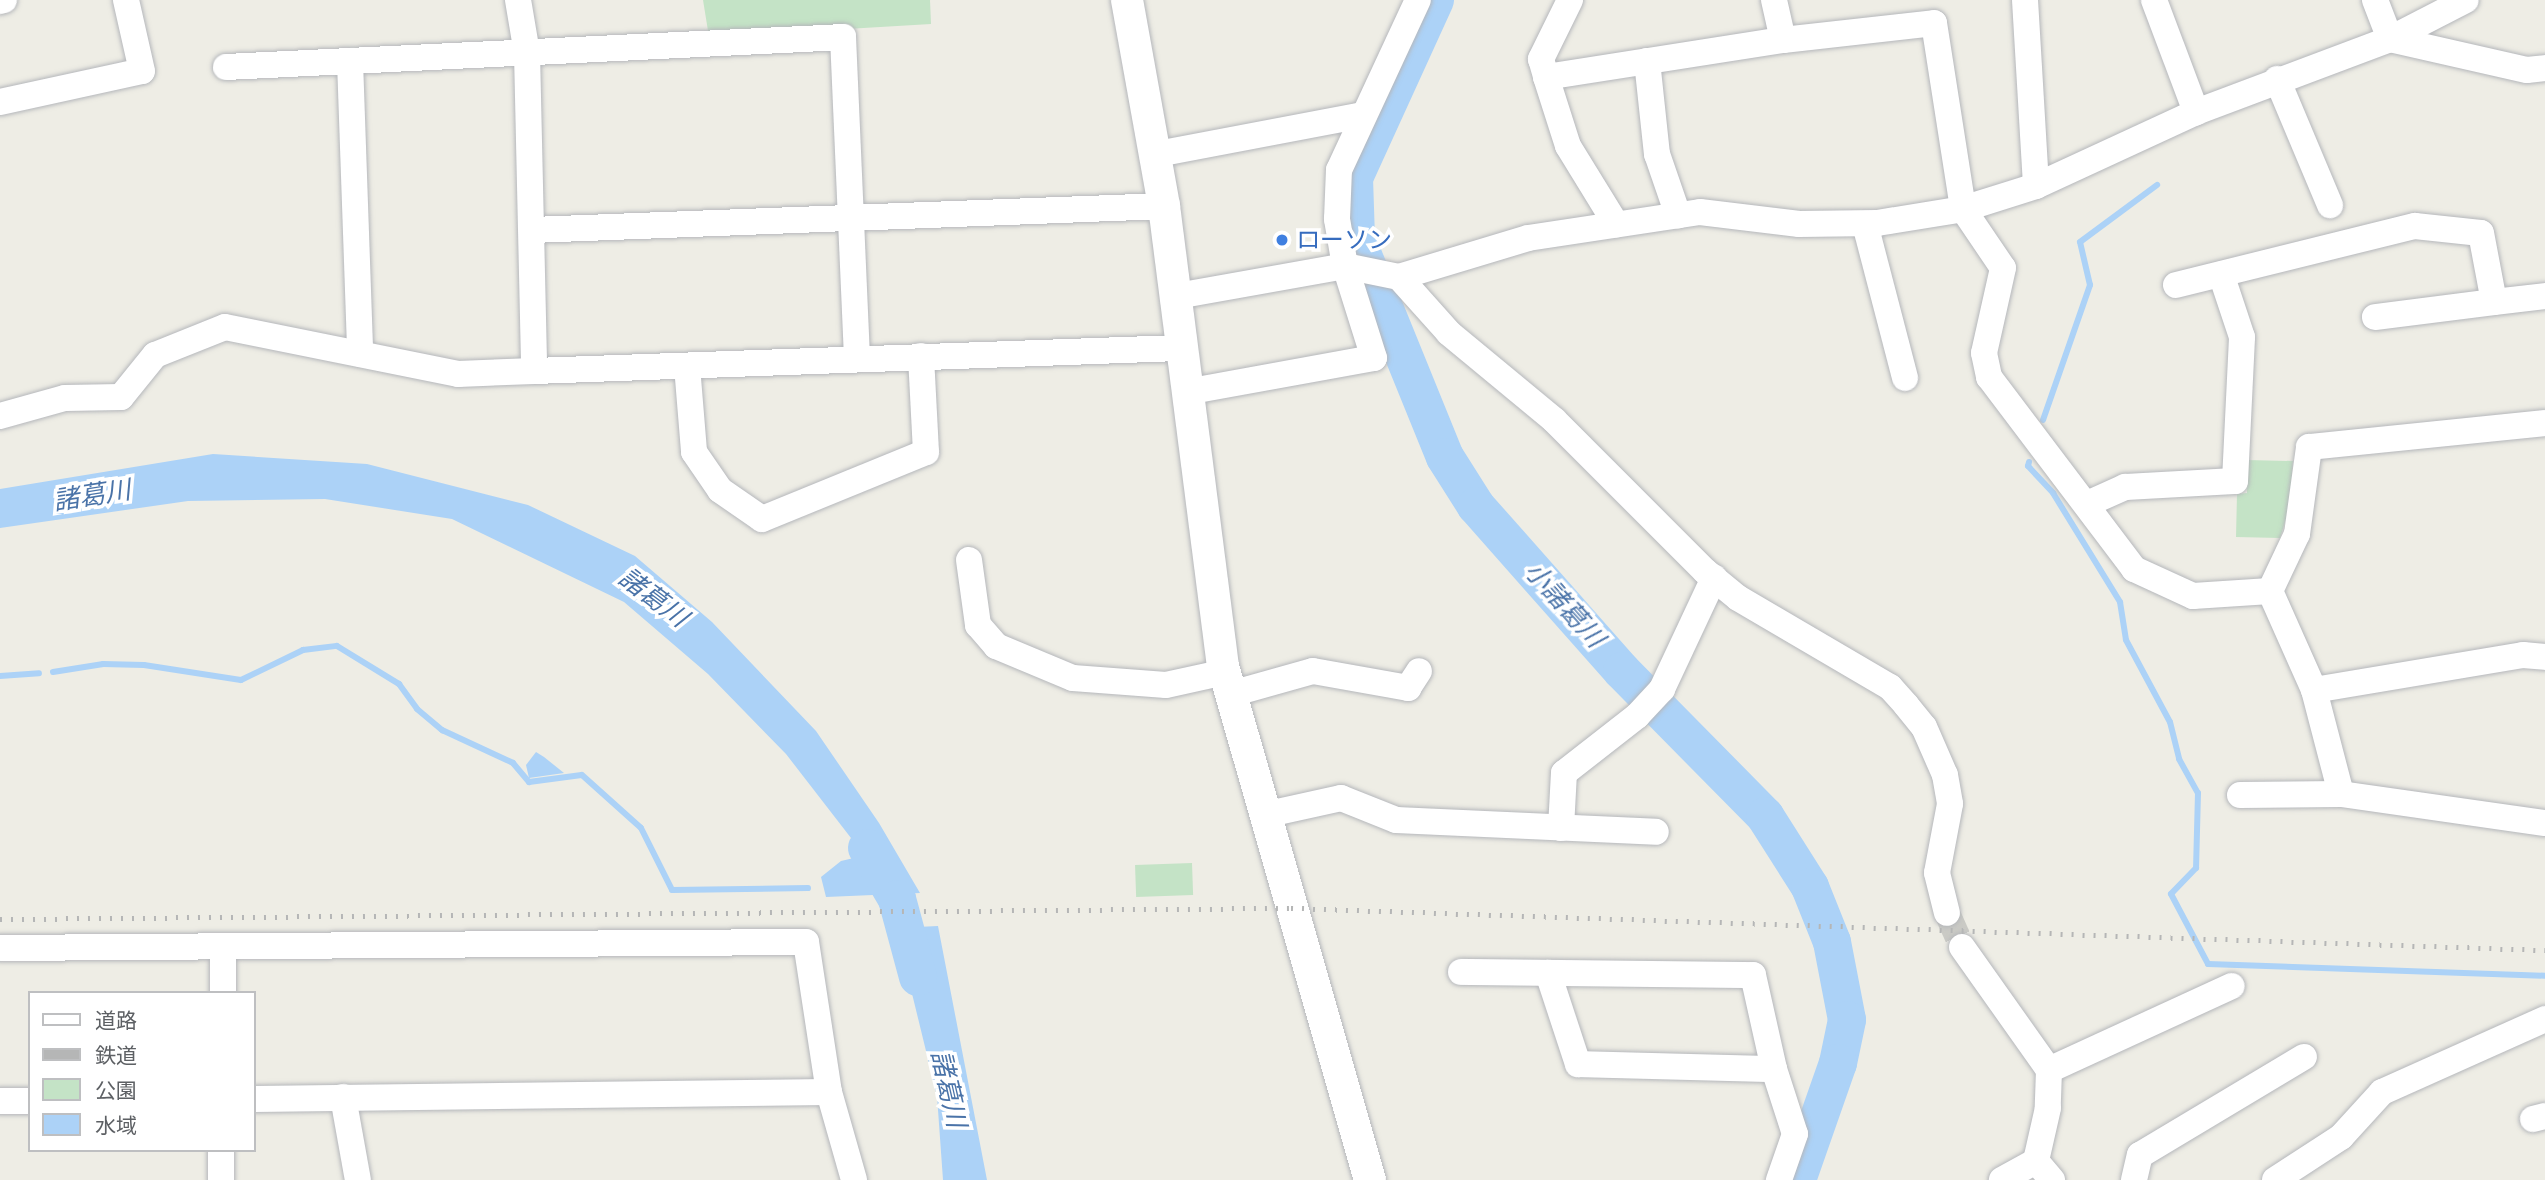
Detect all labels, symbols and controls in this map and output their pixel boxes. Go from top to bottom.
place label: ローソン [1296,226,1392,254]
marker: ローソン [1274,232,1290,248]
water label: 諸葛川 [51,474,133,518]
water label: 小諸葛川 [1518,556,1610,654]
water label: 諸葛川 [612,562,694,634]
legend [28,991,256,1152]
text: 道路 [95,1006,137,1035]
text: 鉄道 [95,1041,137,1070]
water label: 諸葛川 [924,1047,972,1131]
text: 公園 [95,1076,137,1105]
text: 水域 [95,1111,137,1140]

